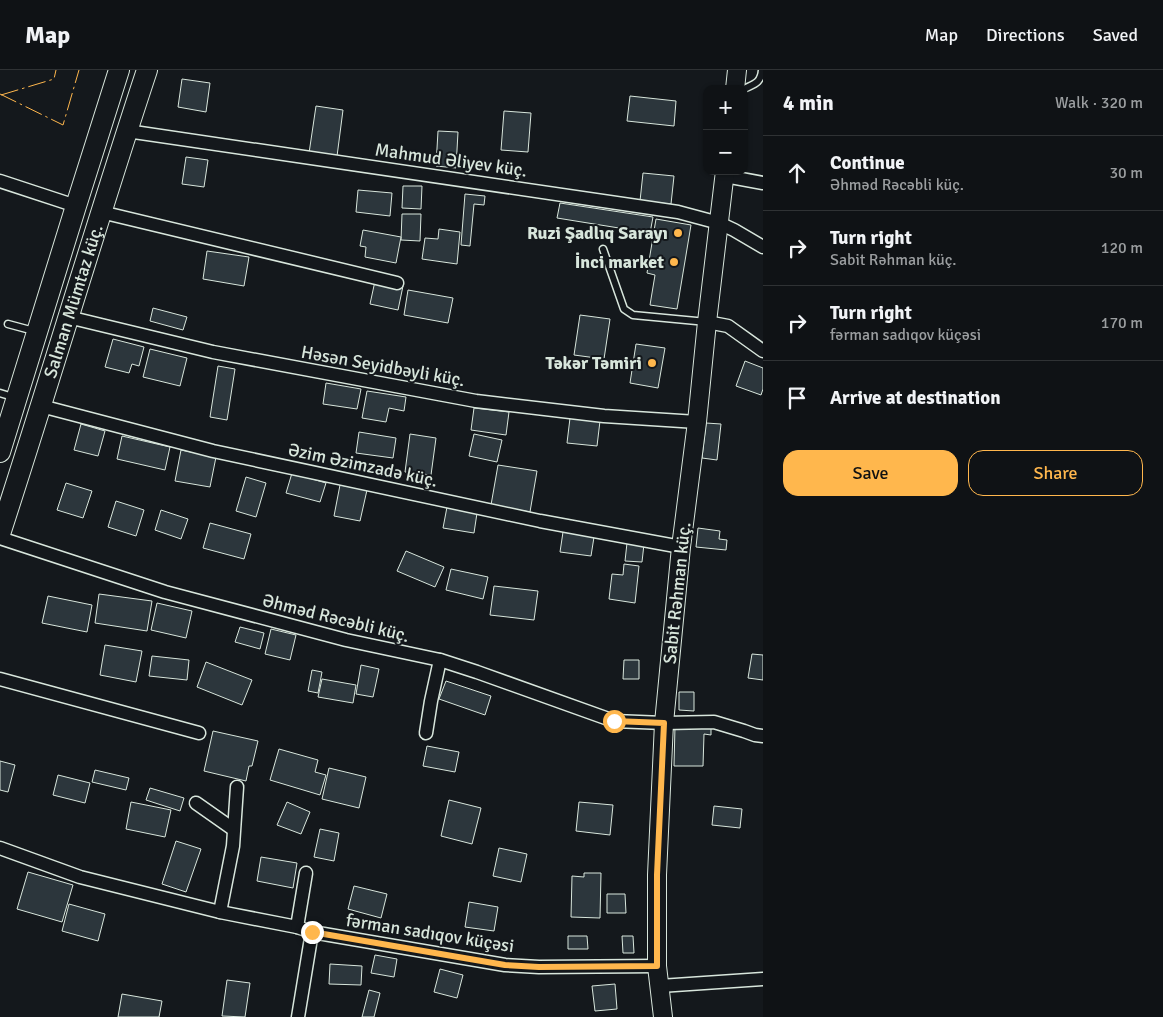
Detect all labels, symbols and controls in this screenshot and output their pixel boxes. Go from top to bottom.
text: Map [25,20,70,50]
text: Map [925,24,958,46]
text: Directions [986,24,1065,46]
text: Saved [1093,24,1138,46]
map controls [703,85,748,175]
button: + [703,85,748,130]
text: 4 min [783,90,834,116]
text: Walk · 320 m [1055,93,1143,113]
button: − [703,130,748,175]
street label: Mahmud Əliyev küç. [374,138,528,182]
text: Continue [830,151,905,175]
icon: ahead [783,159,811,187]
text: 30 m [1109,163,1143,183]
text: Əhməd Rəcəbli küç. [830,175,964,195]
street label: Salman Mümtaz küç. [39,222,108,381]
place label: Ruzi Şadlıq Sarayı [527,222,668,244]
text: Turn right [830,226,912,250]
marker: Ruzi Şadlıq Sarayı [672,227,684,239]
icon: right [783,234,811,262]
text: 120 m [1101,238,1143,258]
text: Sabit Rəhman küç. [830,250,956,270]
place label: İnci market [575,251,664,273]
marker: İnci market [668,256,680,268]
text: Turn right [830,301,912,325]
icon: right [783,309,811,337]
text: 170 m [1101,313,1143,333]
text: fərman sadıqov küçəsi [830,325,981,345]
street label: Həsən Seyidbəyli küç. [299,341,467,391]
place label: Təkər Təmiri [545,352,642,374]
marker: Təkər Təmiri [646,357,658,369]
icon: arrive [783,384,811,412]
text: Arrive at destination [830,386,1001,410]
street label: Əzim Əzimzadə küç. [286,438,440,492]
button: Save [783,450,958,496]
button: Share [968,450,1143,496]
street label: Sabit Rəhman küç. [659,521,695,665]
street label: Əhməd Rəcəbli küç. [260,589,412,647]
route start [603,710,626,733]
street label: fərman sadıqov küçəsi [344,909,516,957]
route end [301,921,324,944]

